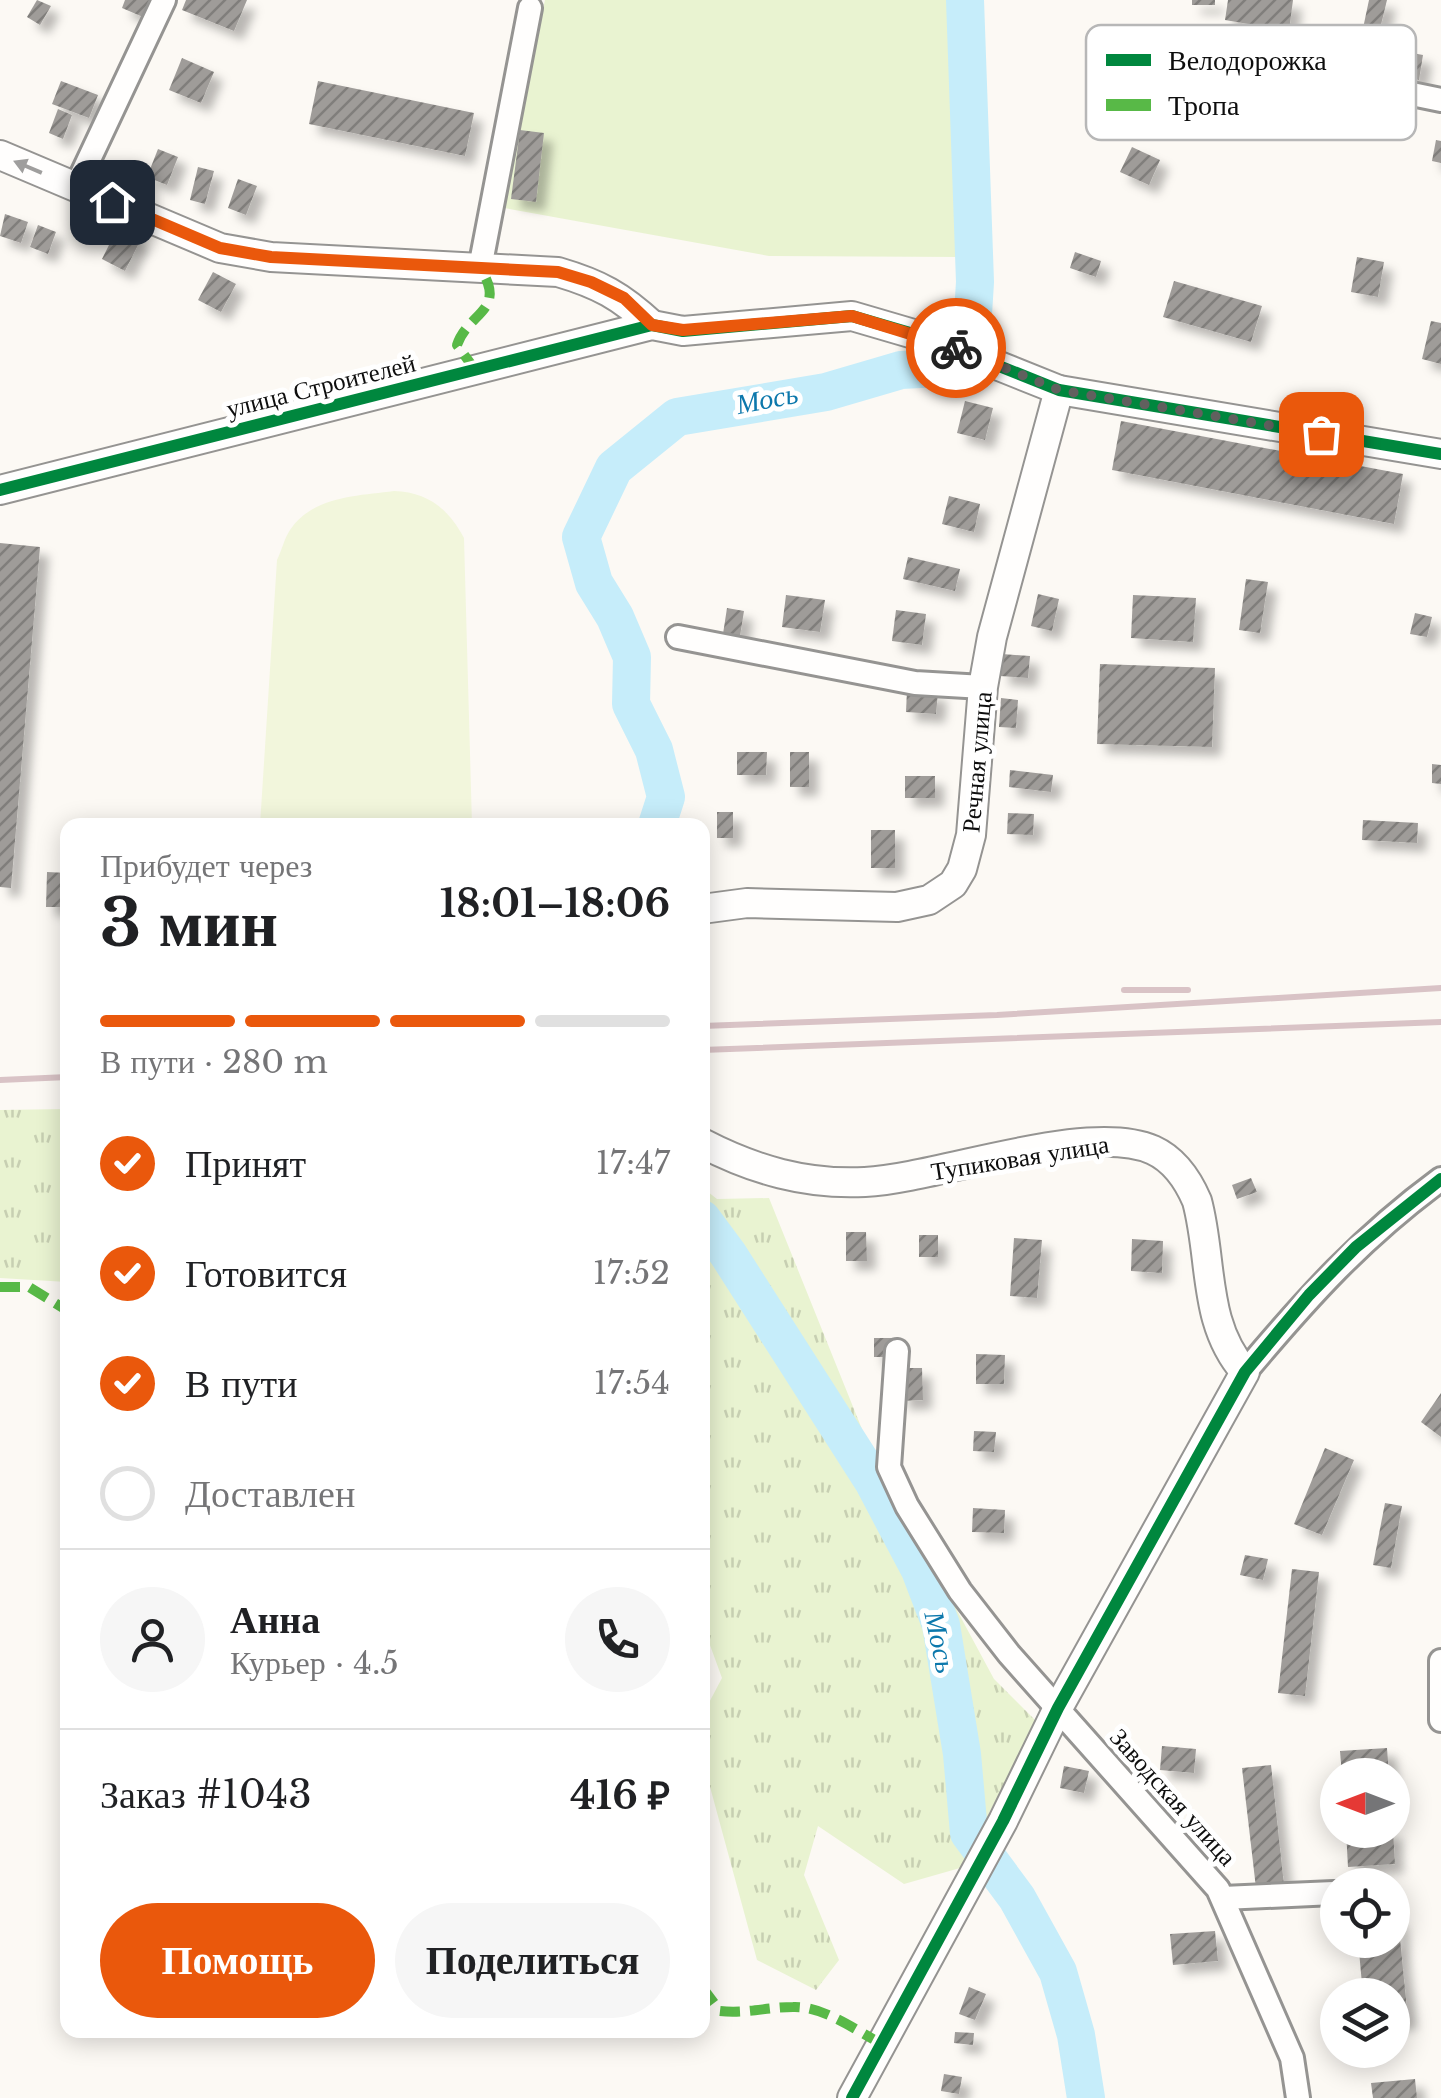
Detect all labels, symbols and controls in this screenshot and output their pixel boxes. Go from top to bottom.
legend [1086,25,1416,140]
text: Велодорожка [1168,43,1327,78]
text: Тропа [1168,88,1240,123]
one-way arrow [13,159,43,175]
pin [70,160,155,245]
icon: home [85,175,140,230]
courier [906,298,1006,398]
icon: bike [929,321,984,376]
street label: улица Строителей [223,348,419,424]
water label: Мось [732,376,801,422]
pin [1279,392,1364,477]
icon: bag [1294,407,1349,462]
street label: Речная улица [955,690,999,834]
text: Прибудет через [100,846,312,886]
text: 18:01–18:06 [440,880,670,927]
text: 3 мин [100,883,278,964]
text: В пути · 280 m [100,1042,328,1082]
street label: Тупиковая улица [929,1129,1111,1187]
icon: check [100,1136,155,1191]
text: Принят [185,1140,306,1187]
text: 17:47 [596,1143,670,1183]
icon: check [100,1246,155,1301]
text: Готовится [185,1250,347,1297]
text: 17:52 [593,1253,670,1293]
icon: check [100,1356,155,1411]
text: В пути [185,1360,298,1407]
text: 17:54 [594,1363,670,1403]
text: Доставлен [185,1470,355,1517]
button: person [100,1587,205,1692]
button: phone [565,1587,670,1692]
text: Анна [230,1596,320,1643]
water label: Мось [916,1607,964,1676]
text: Курьер · 4.5 [230,1643,399,1683]
street label: Заводская улица [1103,1722,1243,1872]
north arrow [1320,1758,1410,1848]
map controls [1320,1758,1410,2068]
text: Заказ #1043 [100,1771,312,1818]
text: 416 ₽ [570,1772,670,1819]
button: locate [1320,1868,1410,1958]
button: Помощь [100,1903,375,2018]
button: Поделиться [395,1903,670,2018]
button: layers [1320,1978,1410,2068]

